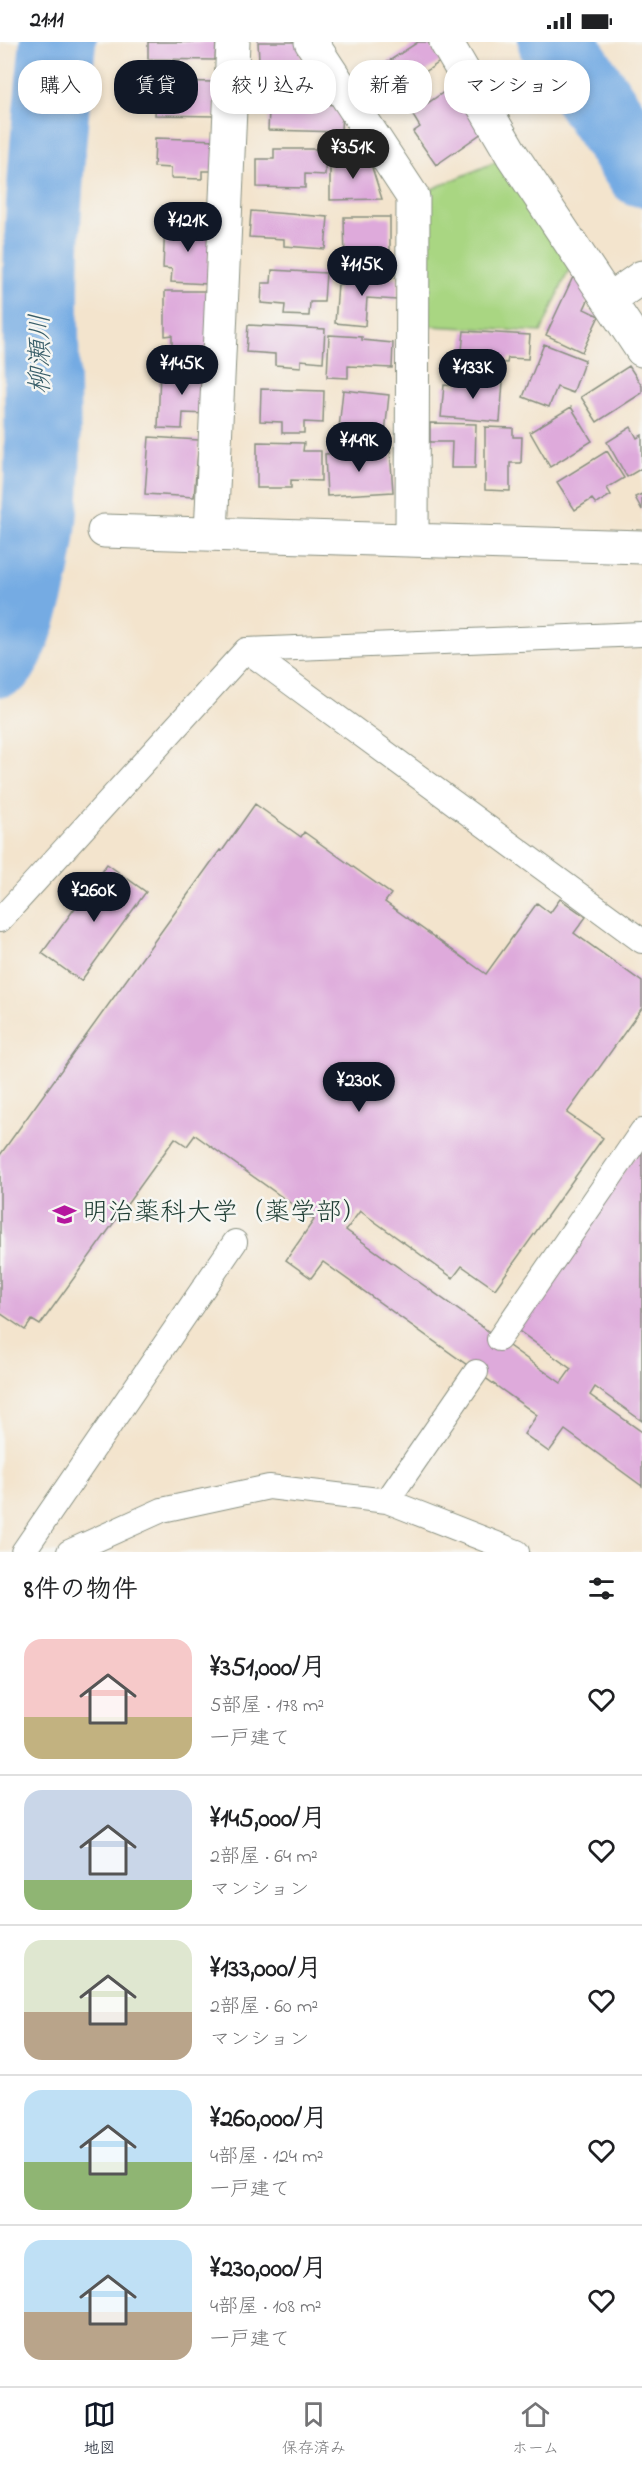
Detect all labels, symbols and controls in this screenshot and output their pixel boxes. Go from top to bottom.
text: 21:11 [30,5,64,37]
chip: 購入 [18,60,102,114]
chip: 賃貸 [114,60,198,114]
chip: 絞り込み [210,60,336,114]
chip: 新着 [348,60,432,114]
chip: マンション [444,60,590,114]
pin: ¥351K [311,129,395,180]
text: ¥351K [331,134,375,163]
pin: ¥121K [146,202,230,253]
text: ¥121K [168,207,208,236]
pin: ¥115K [320,246,404,297]
text: ¥115K [341,251,383,280]
water label: 柳瀬川 [22,314,61,395]
pin: ¥145K [140,345,224,396]
pin: ¥133K [431,349,515,400]
text: ¥145K [160,350,204,379]
text: ¥133K [453,354,493,383]
pin: ¥149K [317,422,401,473]
text: ¥149K [340,427,378,456]
pin: ¥260K [52,872,136,923]
text: ¥260K [72,877,116,906]
pin: ¥230K [317,1062,401,1113]
text: ¥230K [337,1067,381,1096]
place label: 明治薬科大学（薬学部） [82,1195,368,1233]
school or university icon: 明治薬科大学（薬学部） [51,1201,77,1227]
text: 8件の物件 [24,1572,138,1610]
icon: filters [585,1572,618,1605]
text: ¥351,000/月 [210,1650,326,1688]
icon: home [72,1663,144,1735]
icon: heart [585,1683,618,1716]
text: 5部屋 · 178 m² [210,1692,324,1721]
text: 一戸建て [210,1725,290,1754]
text: ¥145,000/月 [210,1801,326,1839]
icon: home [72,1814,144,1886]
icon: heart [585,1834,618,1867]
text: 2部屋 · 64 m² [210,1843,318,1872]
text: マンション [210,1876,309,1905]
text: ¥133,000/月 [210,1951,322,1989]
icon: home [72,1964,144,2036]
icon: heart [585,1984,618,2017]
text: 2部屋 · 60 m² [210,1993,318,2022]
text: マンション [210,2026,309,2055]
text: ¥260,000/月 [210,2101,328,2139]
icon: home [72,2114,144,2186]
icon: heart [585,2134,618,2167]
text: 4部屋 · 124 m² [210,2143,324,2172]
text: 一戸建て [210,2176,290,2205]
text: ¥230,000/月 [210,2251,327,2289]
icon: home [72,2264,144,2336]
icon: heart [585,2284,618,2317]
text: 4部屋 · 108 m² [210,2293,321,2322]
text: 一戸建て [210,2326,290,2355]
tab: 地図 [83,2398,116,2461]
tab: 保存済み [282,2398,346,2461]
tab: ホーム [512,2398,559,2461]

